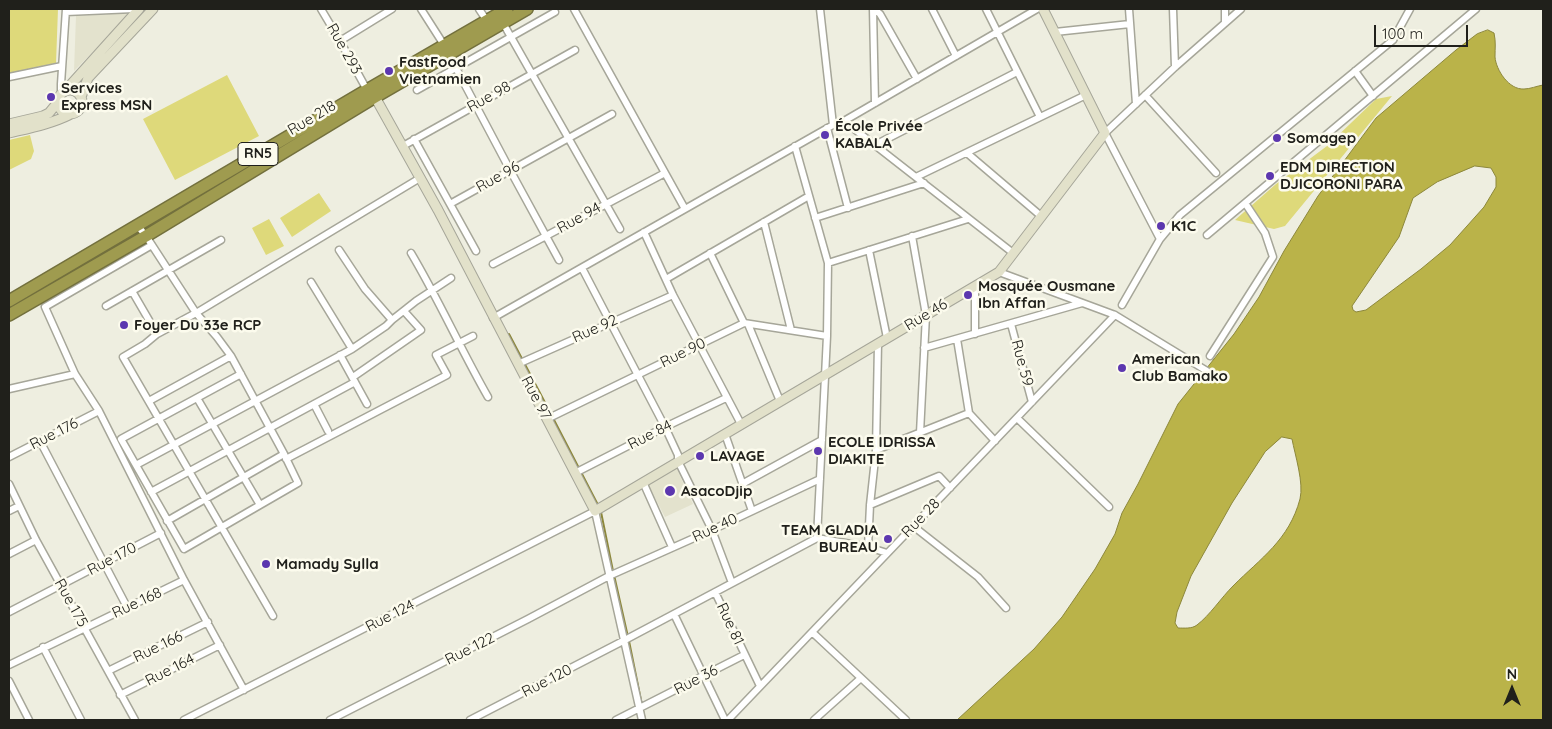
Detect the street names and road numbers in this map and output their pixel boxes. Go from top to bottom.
street label: Rue 293 [323,20,365,78]
street label: Rue 98 [464,78,514,116]
street label: Rue 218 [285,97,339,139]
road number: RN5 [238,142,278,166]
street label: Rue 96 [473,158,523,196]
street label: Rue 94 [554,199,604,237]
street label: Rue 46 [901,295,951,335]
street label: Rue 92 [570,311,620,347]
street label: Rue 90 [657,334,709,372]
street label: Rue 59 [1007,338,1037,388]
street label: Rue 97 [517,373,555,423]
street label: Rue 176 [27,414,81,454]
street label: Rue 84 [625,416,675,454]
street label: Rue 28 [898,495,944,541]
street label: Rue 40 [690,510,740,546]
street label: Rue 170 [84,539,140,579]
street label: Rue 175 [50,576,92,630]
street label: Rue 168 [109,584,165,622]
street label: Rue 124 [363,596,417,636]
street label: Rue 81 [712,600,748,648]
street label: Rue 166 [130,627,186,667]
street label: Rue 122 [442,629,498,669]
street label: Rue 164 [142,650,198,690]
street label: Rue 120 [519,661,575,701]
street label: Rue 36 [671,661,721,699]

